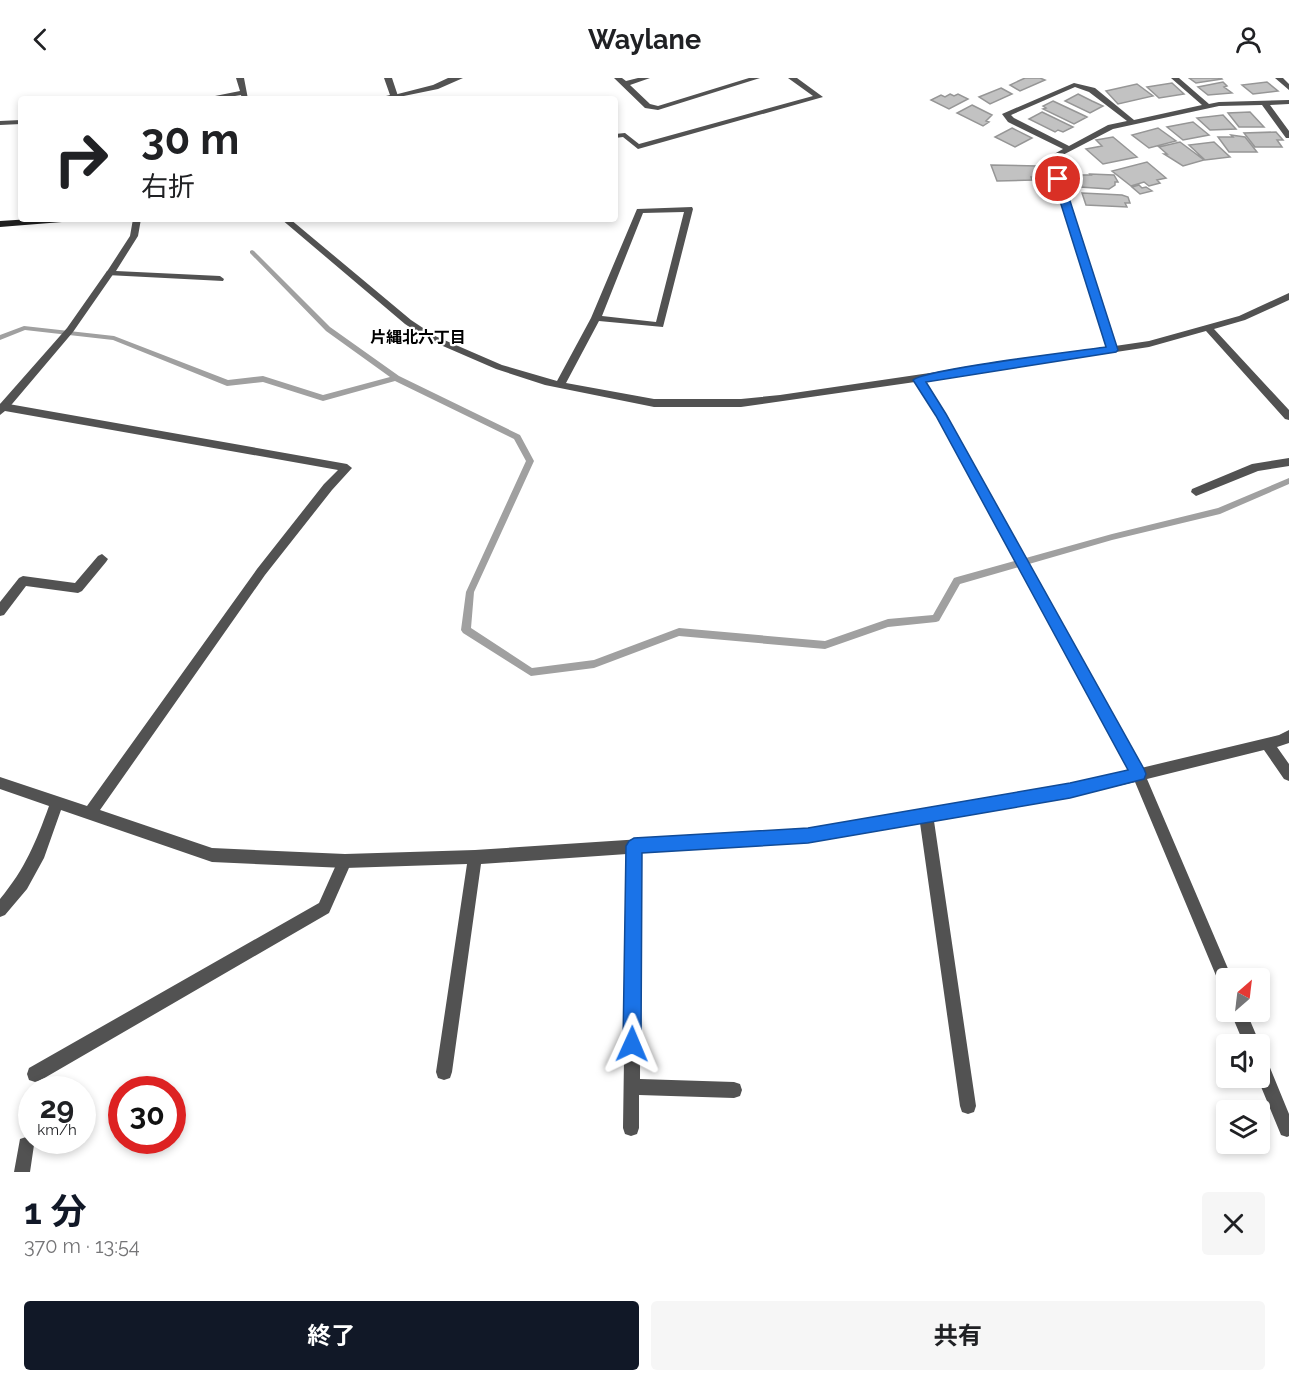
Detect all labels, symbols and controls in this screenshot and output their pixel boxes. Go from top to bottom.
icon: back [24,23,57,56]
icon: person [1232,23,1265,56]
text: Waylane [588,24,701,55]
text: 30 m [141,115,239,164]
icon: right [42,120,120,198]
pin [1032,153,1083,204]
icon: arrive [1041,162,1074,195]
text: 右折 [141,171,195,202]
district label: 片縄北六丁目 [370,328,466,347]
north arrow [1216,968,1270,1022]
map controls [1216,968,1270,1154]
position arrow [600,1012,664,1076]
button: sound [1216,1034,1270,1088]
speed limit sign: 30 [108,1076,186,1154]
text: 29 [40,1090,74,1125]
button: layers [1216,1100,1270,1154]
text: km/h [37,1121,77,1139]
text: 1 分 [24,1190,86,1232]
button: close [1202,1192,1265,1255]
text: 370 m · 13:54 [24,1234,140,1258]
button: 終了 [24,1301,639,1370]
button: 共有 [651,1301,1265,1370]

